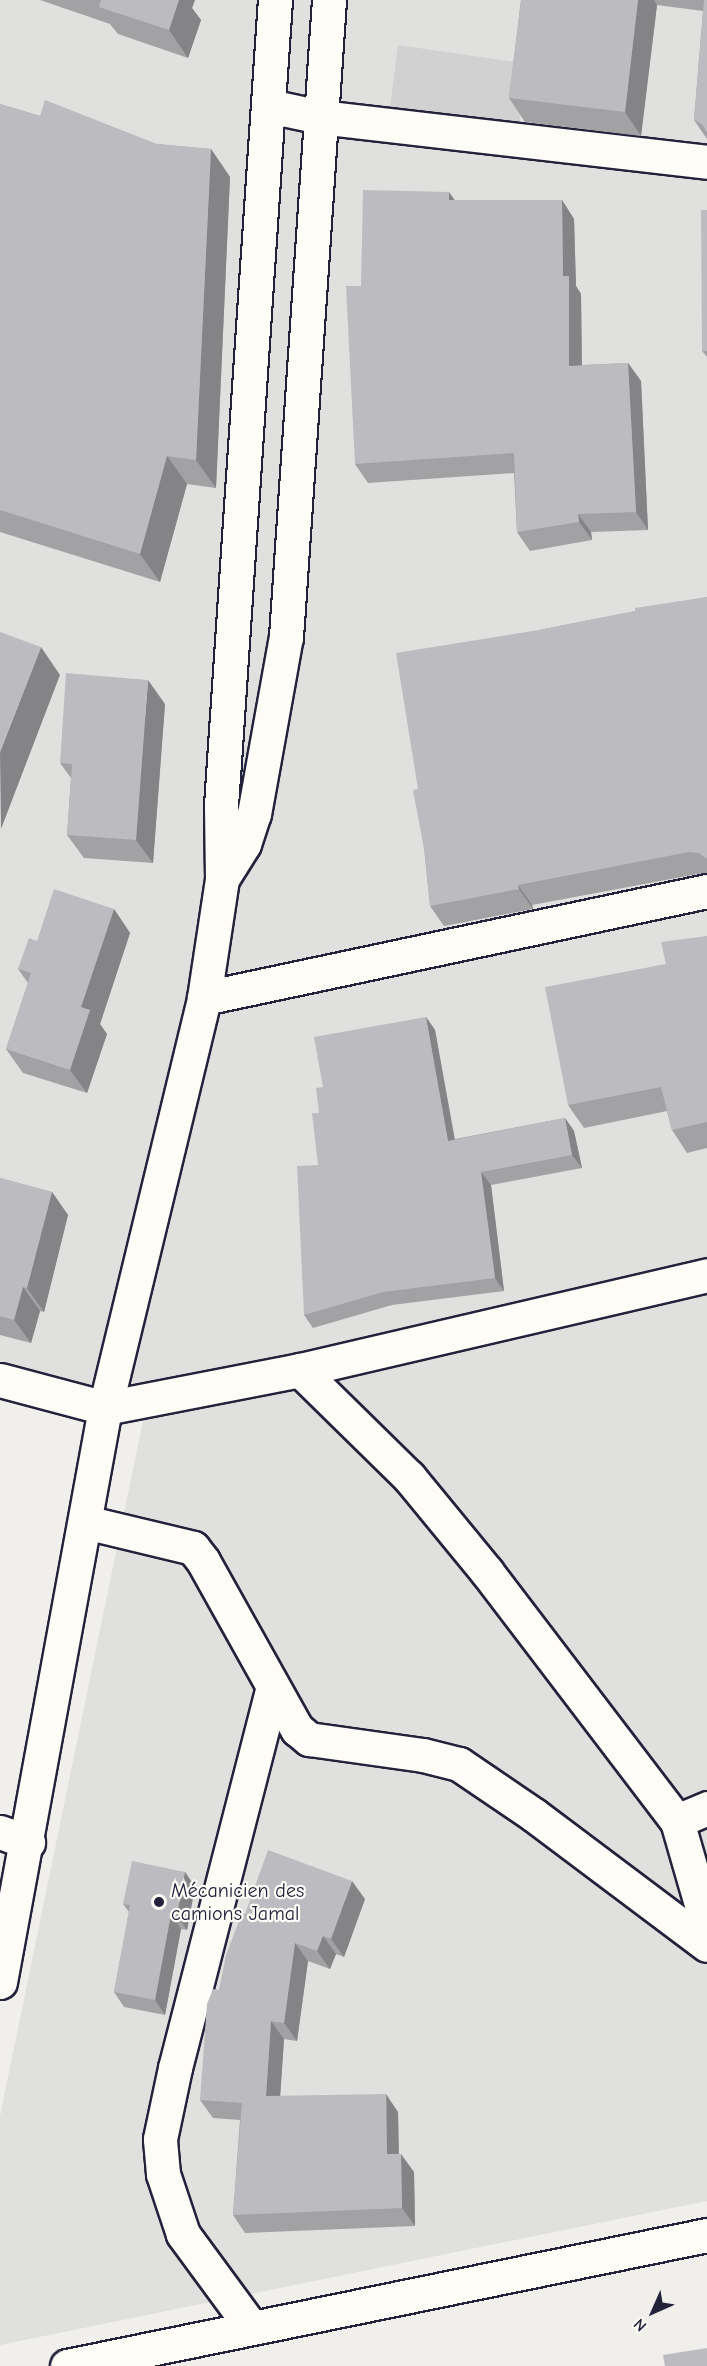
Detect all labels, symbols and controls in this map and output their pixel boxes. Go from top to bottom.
place label: Mécanicien des camions Jamal [171,1878,304,1925]
marker: Mécanicien des camions Jamal [152,1895,166,1909]
north arrow [623,2282,683,2342]
text: N [630,2315,650,2335]

